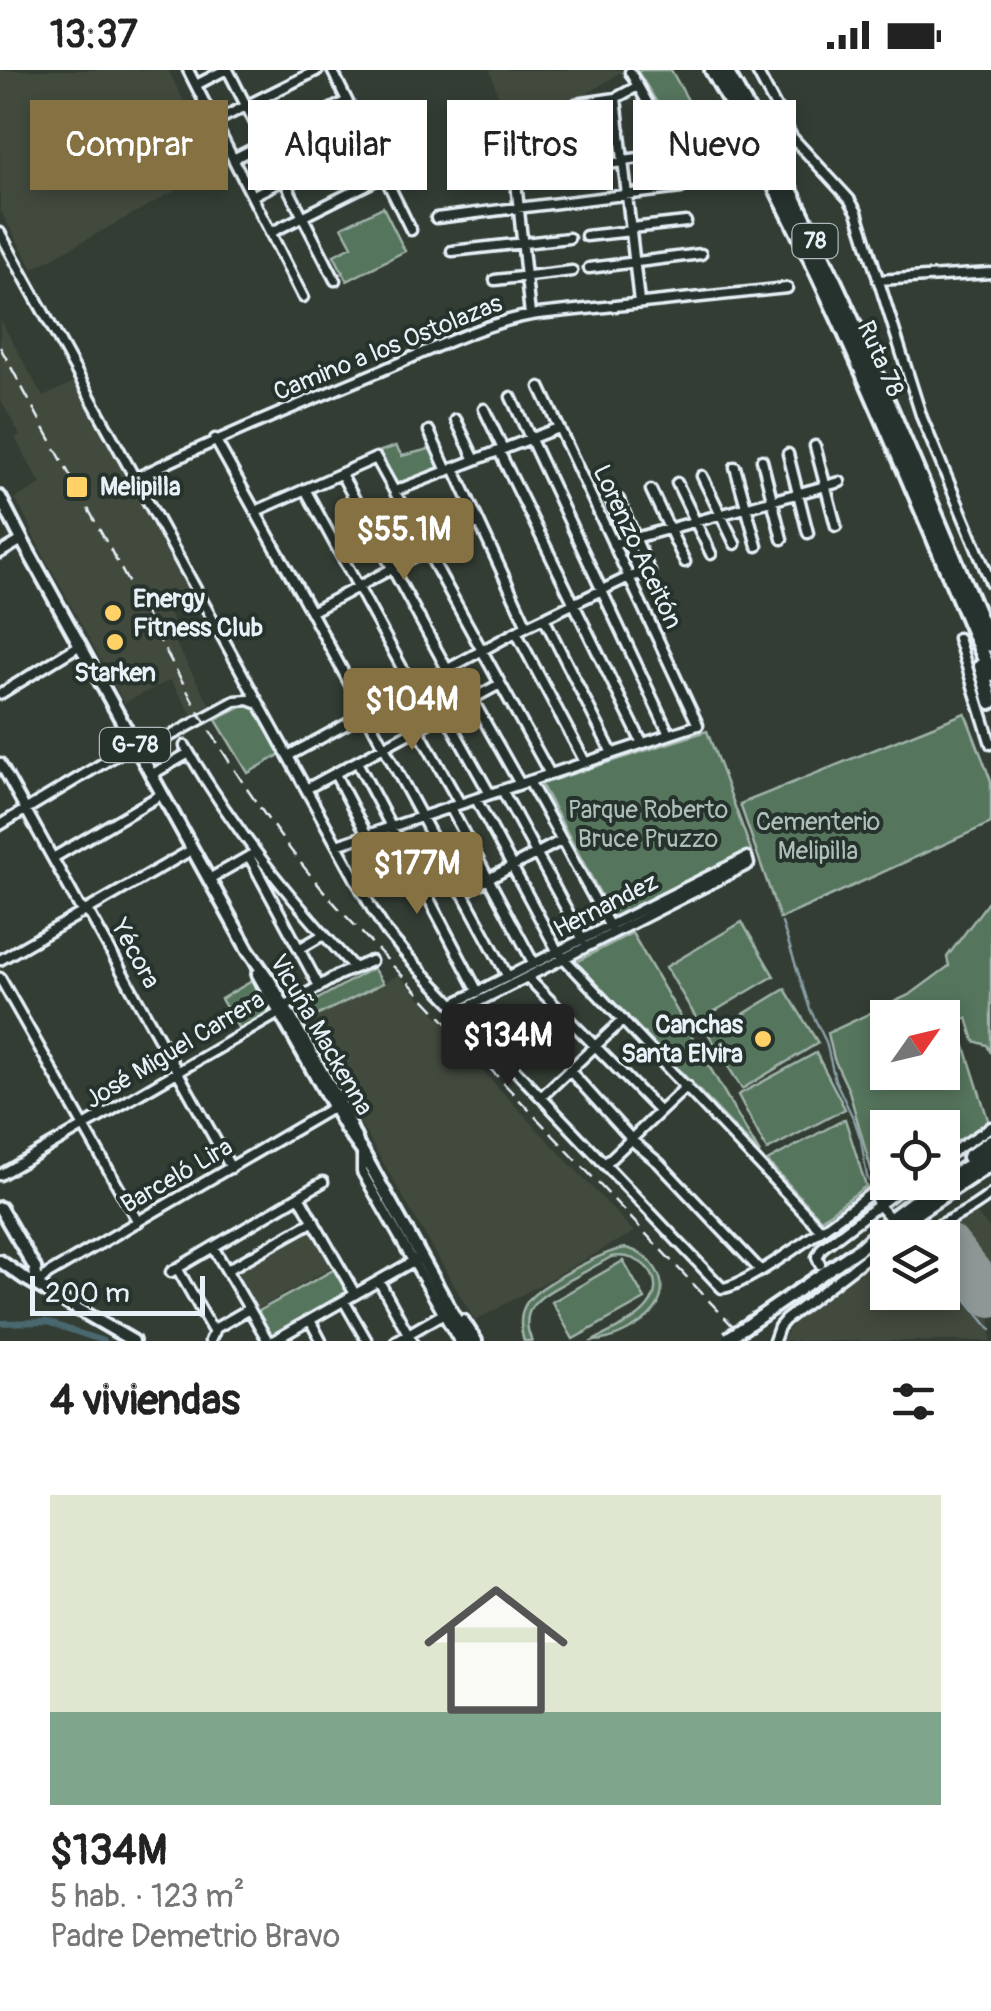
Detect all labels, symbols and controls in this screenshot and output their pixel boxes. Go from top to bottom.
text: 13:37 [50,11,138,59]
chip: Comprar [30,100,228,190]
chip: Alquilar [248,100,427,190]
chip: Filtros [447,100,613,190]
chip: Nuevo [633,100,796,190]
road number: 78 [792,224,838,258]
street label: Camino a los Ostolazas [269,288,507,408]
street label: Ruta 78 [850,316,910,402]
street label: Lorenzo Aceitón [585,460,689,634]
place label: Melipilla [100,472,181,503]
marker: Melipilla [64,474,90,500]
pin: $55.1M [323,498,485,583]
text: $55.1M [357,510,451,550]
place label: Energy Fitness Club [133,584,263,644]
marker: Energy Fitness Club [102,602,124,624]
marker: Starken [104,631,126,653]
place label: Starken [74,658,156,689]
pin: $104M [342,668,482,753]
text: $104M [365,680,459,720]
road number: G-78 [100,728,170,762]
park label: Parque Roberto Bruce Pruzzo [568,795,728,855]
park label: Cementerio Melipilla [756,807,880,867]
pin: $177M [347,832,487,917]
text: $177M [374,844,460,884]
street label: Hernandez [549,867,663,945]
street label: Yécora [103,913,167,994]
street label: Vicuña Mackenna [262,949,380,1121]
street label: José Miguel Carrera [80,984,270,1116]
north arrow [870,1000,960,1090]
map controls [870,1000,960,1310]
pin: $134M [438,1004,578,1089]
place label: Canchas Santa Elvira [621,1010,744,1070]
text: $134M [463,1016,553,1056]
marker: Canchas Santa Elvira [752,1028,774,1050]
button: locate [870,1110,960,1200]
street label: Barceló Lira [116,1132,238,1220]
button: layers [870,1220,960,1310]
scale bar [30,1271,205,1316]
text: 200 m [45,1276,130,1311]
icon: filters [886,1374,941,1429]
text: 4 viviendas [50,1375,240,1427]
icon: home [406,1560,586,1740]
text: $134M [50,1825,167,1877]
text: 5 hab. · 123 m² [50,1877,245,1917]
text: Padre Demetrio Bravo [50,1917,340,1957]

